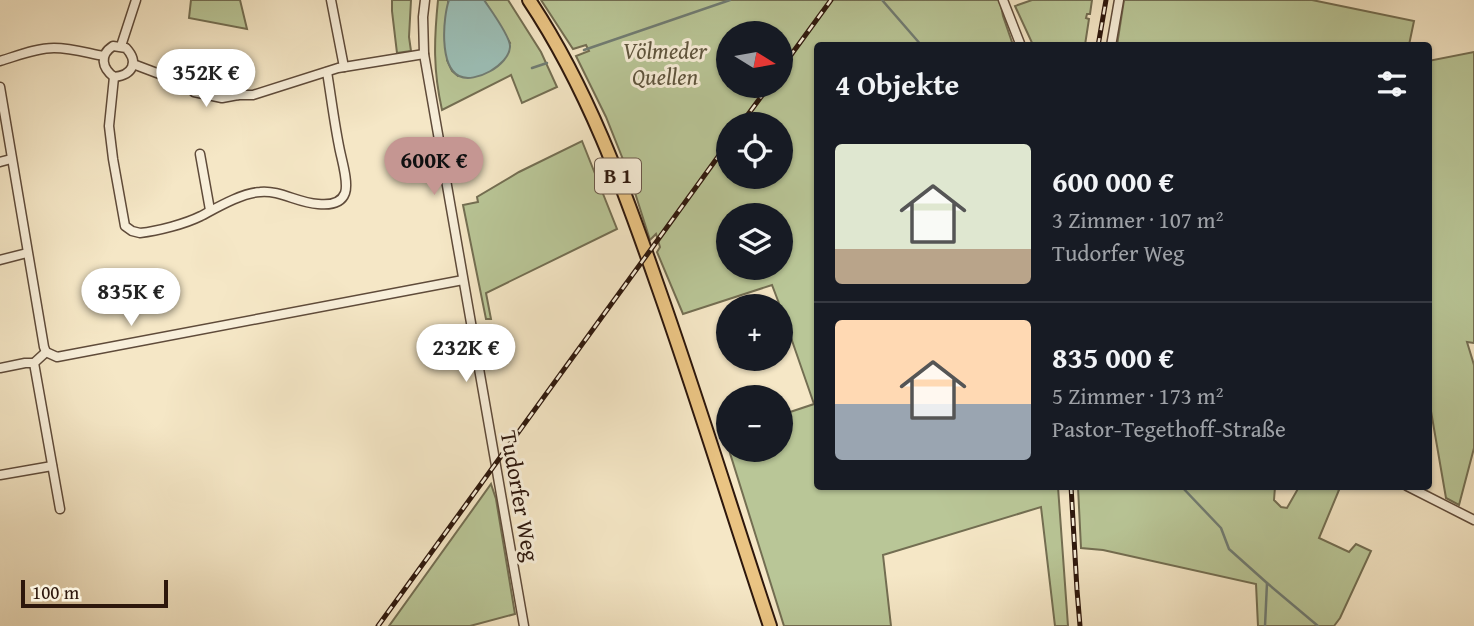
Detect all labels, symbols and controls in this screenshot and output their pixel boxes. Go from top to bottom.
north arrow [716,21,793,98]
map controls [716,21,793,462]
park label: Völmeder Quellen [623,34,709,93]
pin: 352K € [149,50,263,109]
text: 352K € [172,55,240,88]
text: 4 Objekte [835,62,959,106]
icon: filters [1373,65,1411,103]
button: locate [716,112,793,189]
pin: 600K € [377,138,491,197]
text: 600K € [400,143,468,176]
road number: B 1 [595,158,641,194]
text: 600 000 € [1052,159,1174,203]
icon: home [891,172,975,256]
button: layers [716,203,793,280]
text: 3 Zimmer · 107 m² [1052,203,1223,236]
text: Tudorfer Weg [1052,236,1184,269]
pin: 835K € [74,268,188,328]
text: 835K € [97,274,165,307]
button: + [716,294,793,371]
pin: 232K € [409,324,523,384]
text: 232K € [432,330,500,363]
text: 835 000 € [1052,335,1174,379]
icon: home [891,348,975,432]
text: 5 Zimmer · 173 m² [1052,379,1223,412]
button: − [716,385,793,462]
text: Pastor-Tegethoff-Straße [1052,412,1286,445]
street label: Tudorfer Weg [493,428,548,565]
scale bar [21,577,168,609]
text: 100 m [32,578,79,606]

